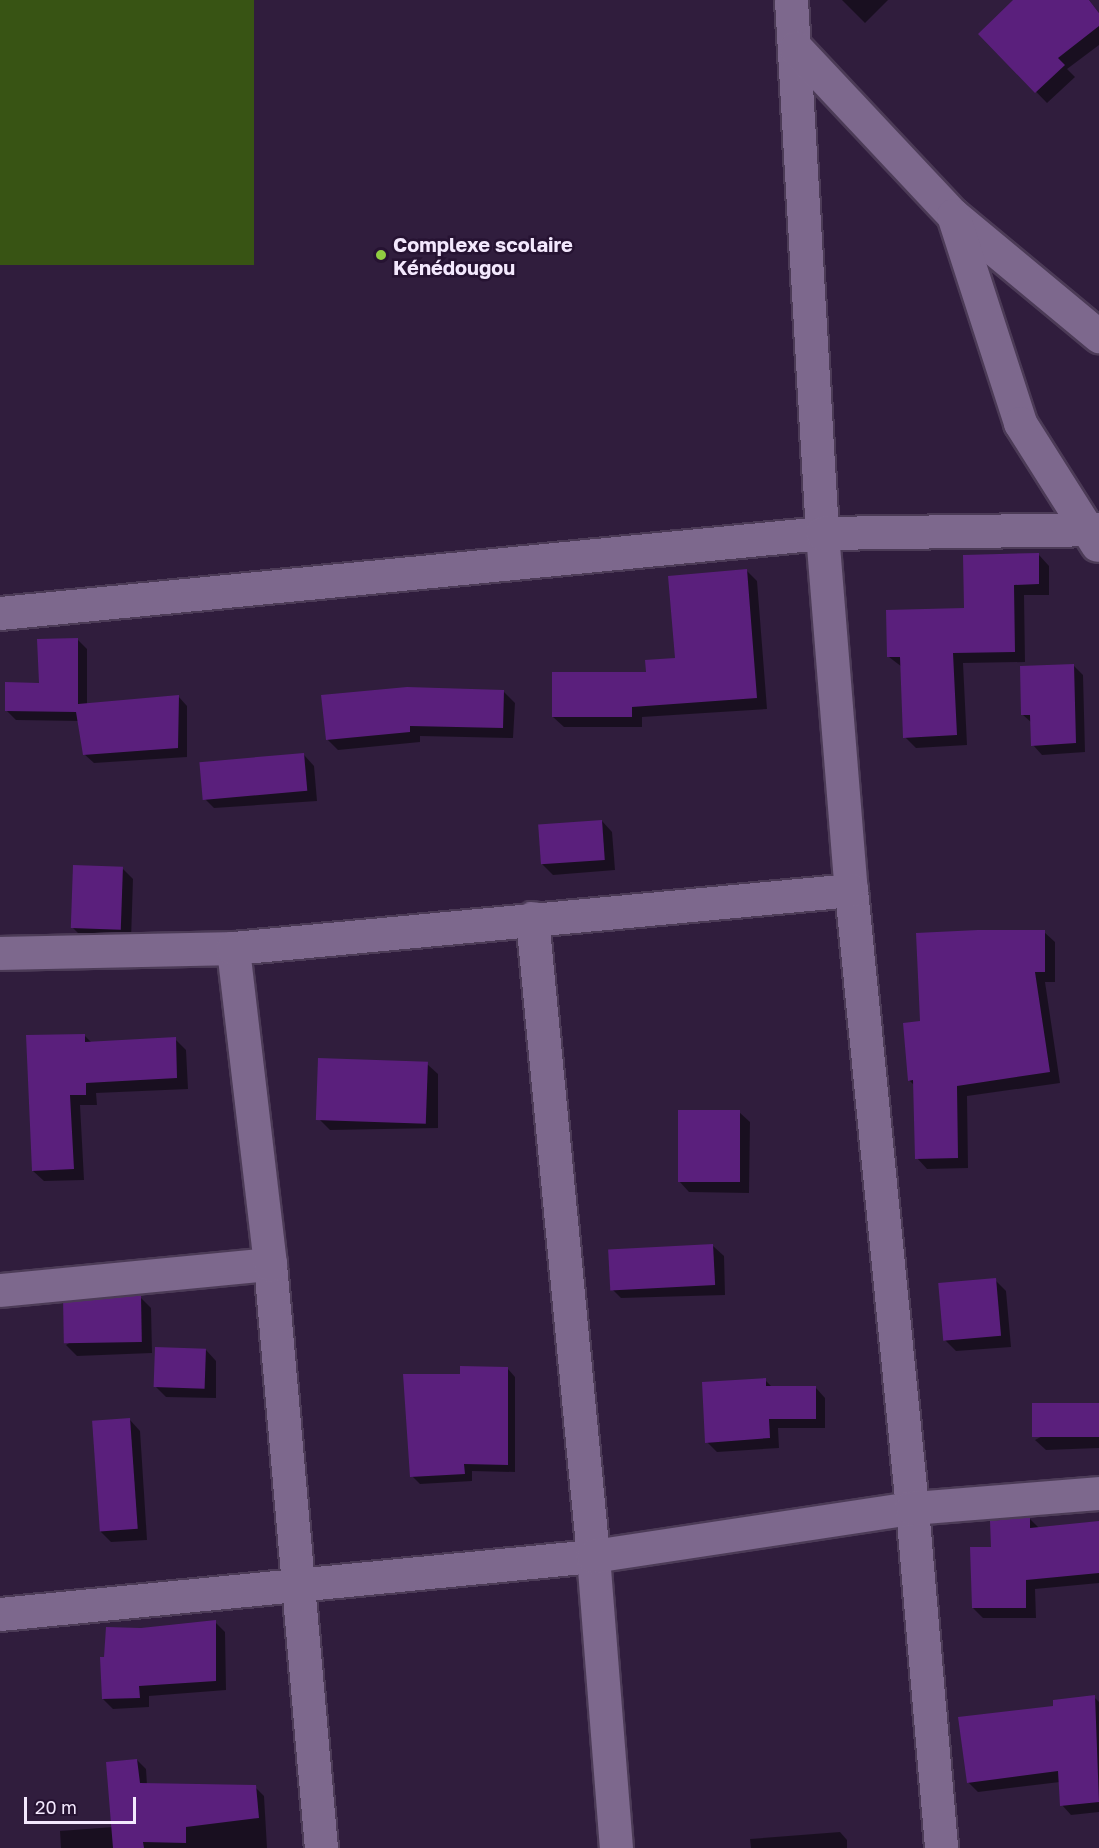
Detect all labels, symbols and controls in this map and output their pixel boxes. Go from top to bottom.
place label: Complexe scolaire Kénédougou [393,232,573,279]
marker: Complexe scolaire Kénédougou [374,248,388,262]
scale bar [27,1785,140,1823]
text: 20 m [35,1796,77,1818]

